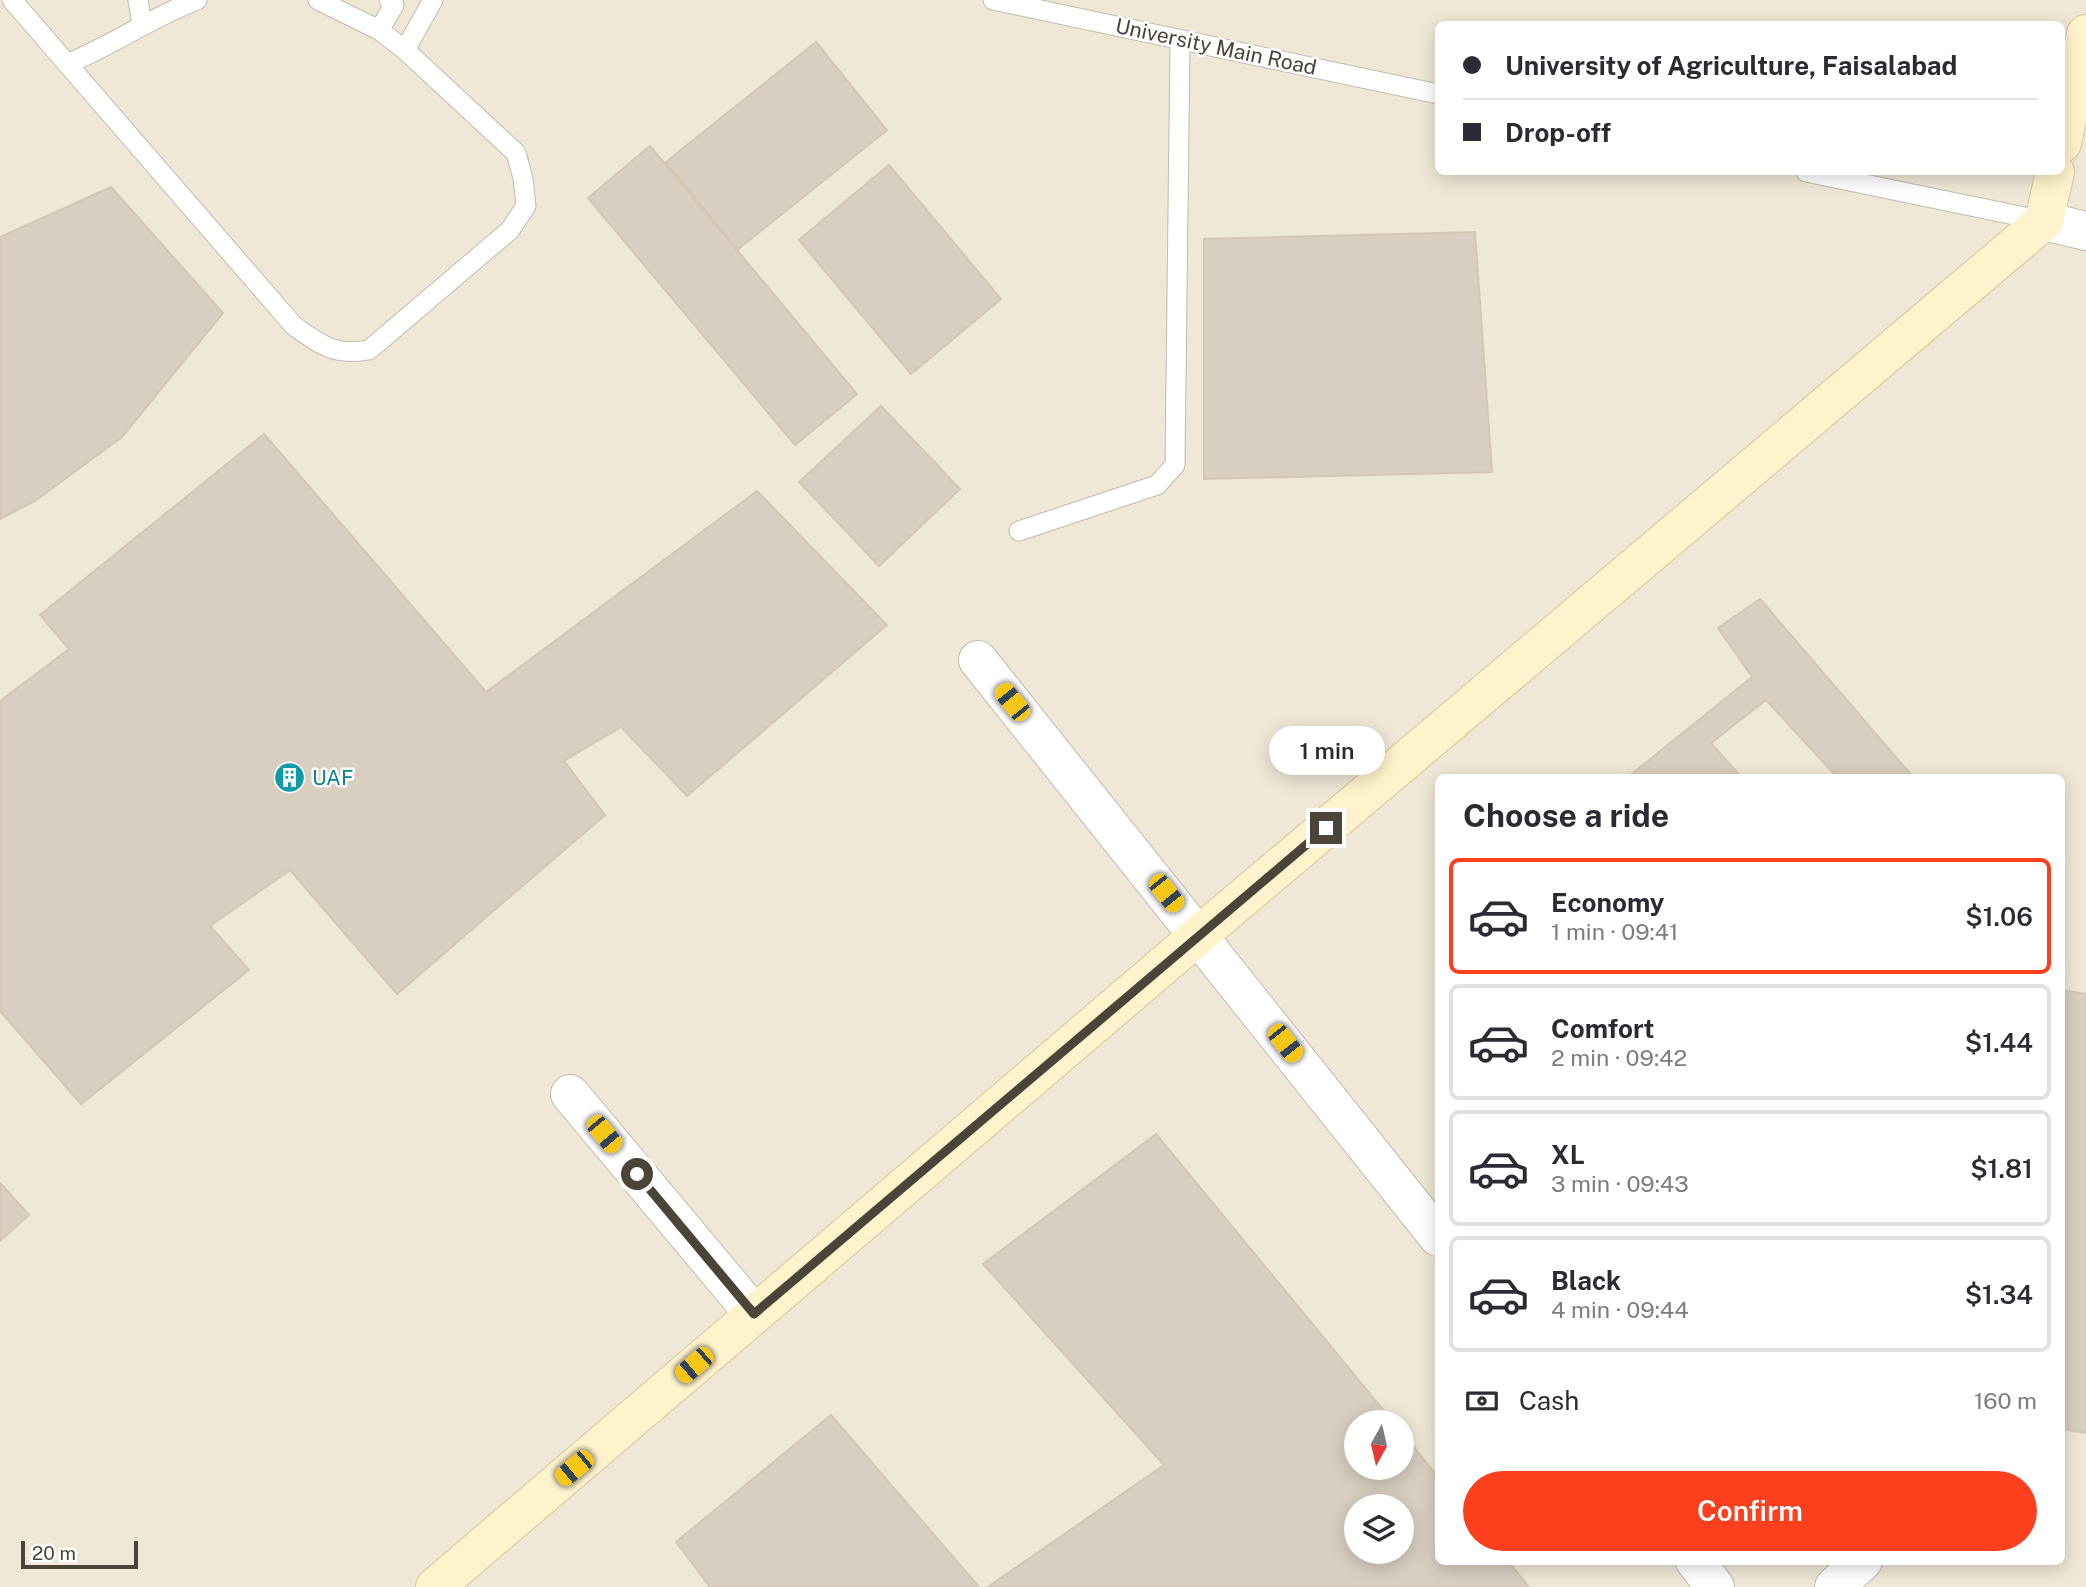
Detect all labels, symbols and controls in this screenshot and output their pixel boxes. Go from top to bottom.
street label: University Main Road [1113,13,1319,80]
text: University of Agriculture, Faisalabad [1505,50,1957,81]
text: Drop-off [1505,117,1611,148]
car [991,679,1034,725]
callout: 1 min [1268,726,1384,776]
text: 1 min [1300,737,1354,764]
building icon: UAF [272,761,306,795]
place label: UAF [312,765,353,790]
text: Choose a ride [1463,797,1669,834]
route end [1310,812,1342,844]
car [1145,870,1188,916]
icon: car [1467,885,1530,948]
text: Economy [1551,887,1664,918]
text: $1.06 [1965,901,2033,932]
text: 1 min · 09:41 [1551,918,1678,945]
icon: car [1467,1011,1530,1074]
text: Comfort [1551,1013,1654,1044]
car [1264,1020,1307,1066]
text: $1.44 [1965,1027,2033,1058]
text: 2 min · 09:42 [1551,1044,1687,1071]
car [583,1111,626,1157]
icon: car [1467,1137,1530,1200]
text: XL [1551,1139,1585,1170]
text: $1.81 [1970,1153,2033,1184]
route start [621,1158,653,1190]
text: 3 min · 09:43 [1551,1170,1689,1197]
icon: car [1467,1263,1530,1326]
text: Black [1551,1265,1621,1296]
text: $1.34 [1965,1279,2033,1310]
text: 4 min · 09:44 [1551,1296,1689,1323]
car [672,1343,717,1387]
icon: cash [1463,1382,1501,1420]
text: Cash [1519,1385,1579,1416]
text: 160 m [1974,1387,2037,1414]
north arrow [1344,1410,1414,1480]
map controls [1344,1410,1414,1564]
car [552,1446,597,1490]
button: Confirm [1463,1471,2037,1551]
button: layers [1344,1494,1414,1564]
scale bar [21,1538,138,1570]
text: 20 m [32,1542,76,1564]

